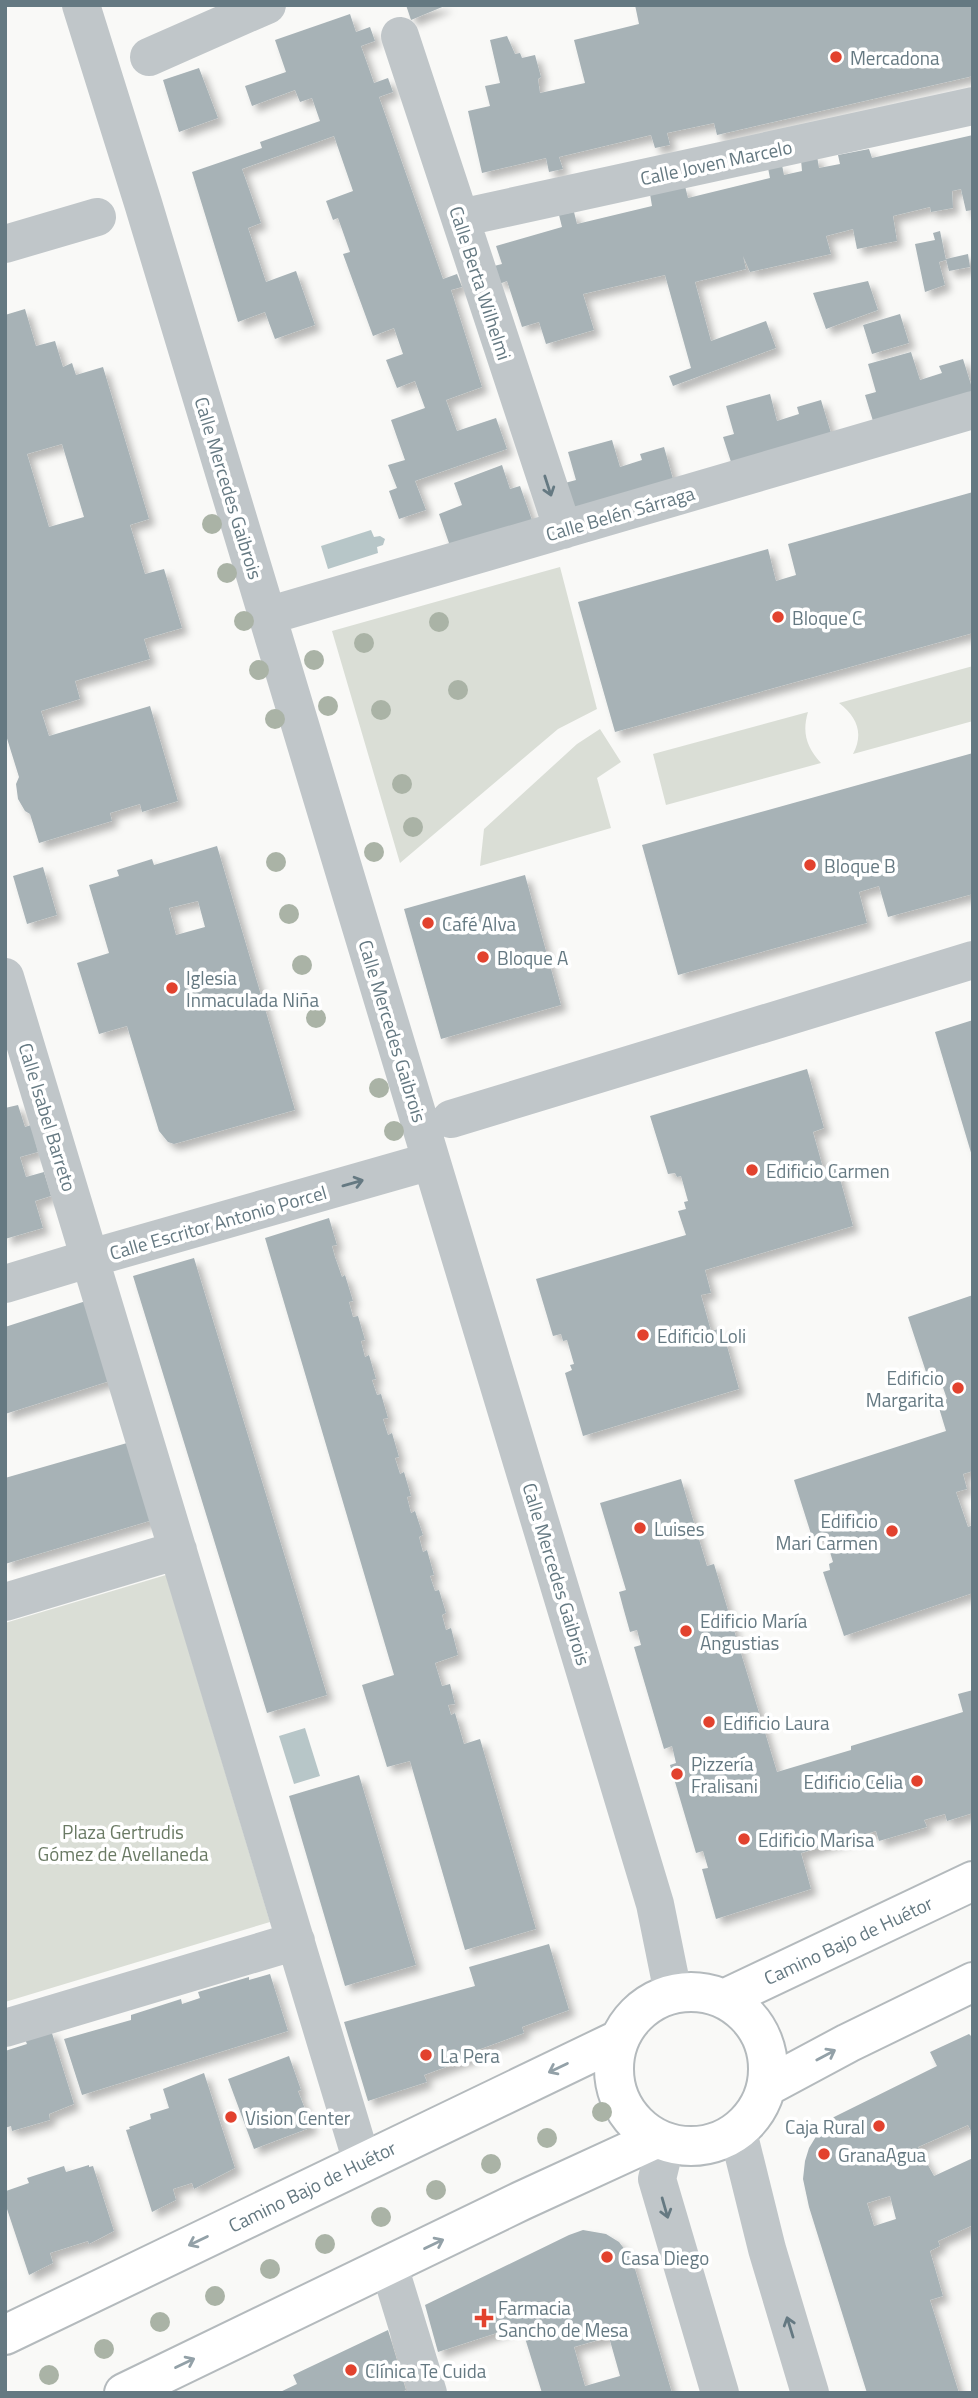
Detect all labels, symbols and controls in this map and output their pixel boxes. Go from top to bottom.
place label: Mercadona [850,43,940,72]
marker: Mercadona [828,49,844,65]
street label: Calle Joven Marcelo [637,132,795,192]
street label: Calle Berta Wilhelmi [442,202,520,364]
street label: Calle Mercedes Gaibrois [187,393,271,583]
one-way arrow [543,474,555,496]
street label: Calle Belén Sárraga [542,478,698,548]
place label: Bloque C [792,603,862,632]
marker: Bloque C [770,609,786,625]
place label: Bloque B [824,851,896,880]
marker: Bloque B [802,857,818,873]
place label: Café Alva [442,909,516,938]
marker: Café Alva [420,915,436,931]
street label: Calle Mercedes Gaibrois [351,936,435,1126]
place label: Bloque A [497,943,568,972]
marker: Bloque A [475,949,491,965]
place label: Iglesia Inmaculada Niña [186,963,320,1014]
marker: Iglesia Inmaculada Niña [164,980,180,996]
street label: Calle Isabel Barreto [12,1039,84,1195]
place label: Edificio Carmen [766,1156,890,1185]
marker: Edificio Carmen [744,1162,760,1178]
one-way arrow [342,1176,364,1189]
street label: Calle Escritor Antonio Porcel [106,1177,330,1267]
place label: Edificio Loli [657,1321,746,1350]
marker: Edificio Loli [635,1327,651,1343]
place label: Edificio Margarita [866,1363,944,1414]
marker: Edificio Margarita [950,1380,966,1396]
street label: Calle Mercedes Gaibrois [515,1479,599,1669]
place label: Edificio Mari Carmen [775,1506,878,1557]
place label: Luises [654,1514,705,1543]
marker: Luises [632,1520,648,1536]
marker: Edificio Mari Carmen [884,1523,900,1539]
place label: Edificio María Angustias [700,1606,808,1657]
marker: Edificio María Angustias [678,1623,694,1639]
place label: Edificio Laura [723,1708,830,1737]
marker: Edificio Laura [701,1714,717,1730]
place label: Pizzería Fralisani [691,1749,758,1800]
marker: Pizzería Fralisani [669,1766,685,1782]
place label: Edificio Celia [804,1767,903,1796]
marker: Edificio Celia [909,1773,925,1789]
park label: Plaza Gertrudis Gómez de Avellaneda [37,1817,209,1868]
place label: Edificio Marisa [758,1825,875,1854]
marker: Edificio Marisa [736,1831,752,1847]
street label: Camino Bajo de Huétor [759,1888,938,1992]
place label: La Pera [440,2041,500,2070]
marker: La Pera [418,2047,434,2063]
one-way arrow [815,2048,836,2061]
one-way arrow [548,2062,569,2076]
place label: Vision Center [245,2103,351,2132]
marker: Vision Center [223,2109,239,2125]
place label: Caja Rural [785,2112,865,2141]
marker: Caja Rural [871,2118,887,2134]
street label: Camino Bajo de Huétor [223,2133,401,2239]
place label: GranaAgua [838,2140,927,2169]
marker: GranaAgua [816,2146,832,2162]
one-way arrow [659,2196,672,2219]
one-way arrow [188,2235,209,2249]
one-way arrow [423,2236,444,2250]
place label: Casa Diego [621,2243,709,2272]
marker: Casa Diego [599,2249,615,2265]
place label: Farmacia Sancho de Mesa [498,2293,629,2344]
marker: Farmacia Sancho de Mesa [476,2310,492,2326]
one-way arrow [783,2317,796,2339]
one-way arrow [174,2356,195,2370]
place label: Clínica Te Cuida [365,2356,487,2385]
marker: Clínica Te Cuida [343,2362,359,2378]

